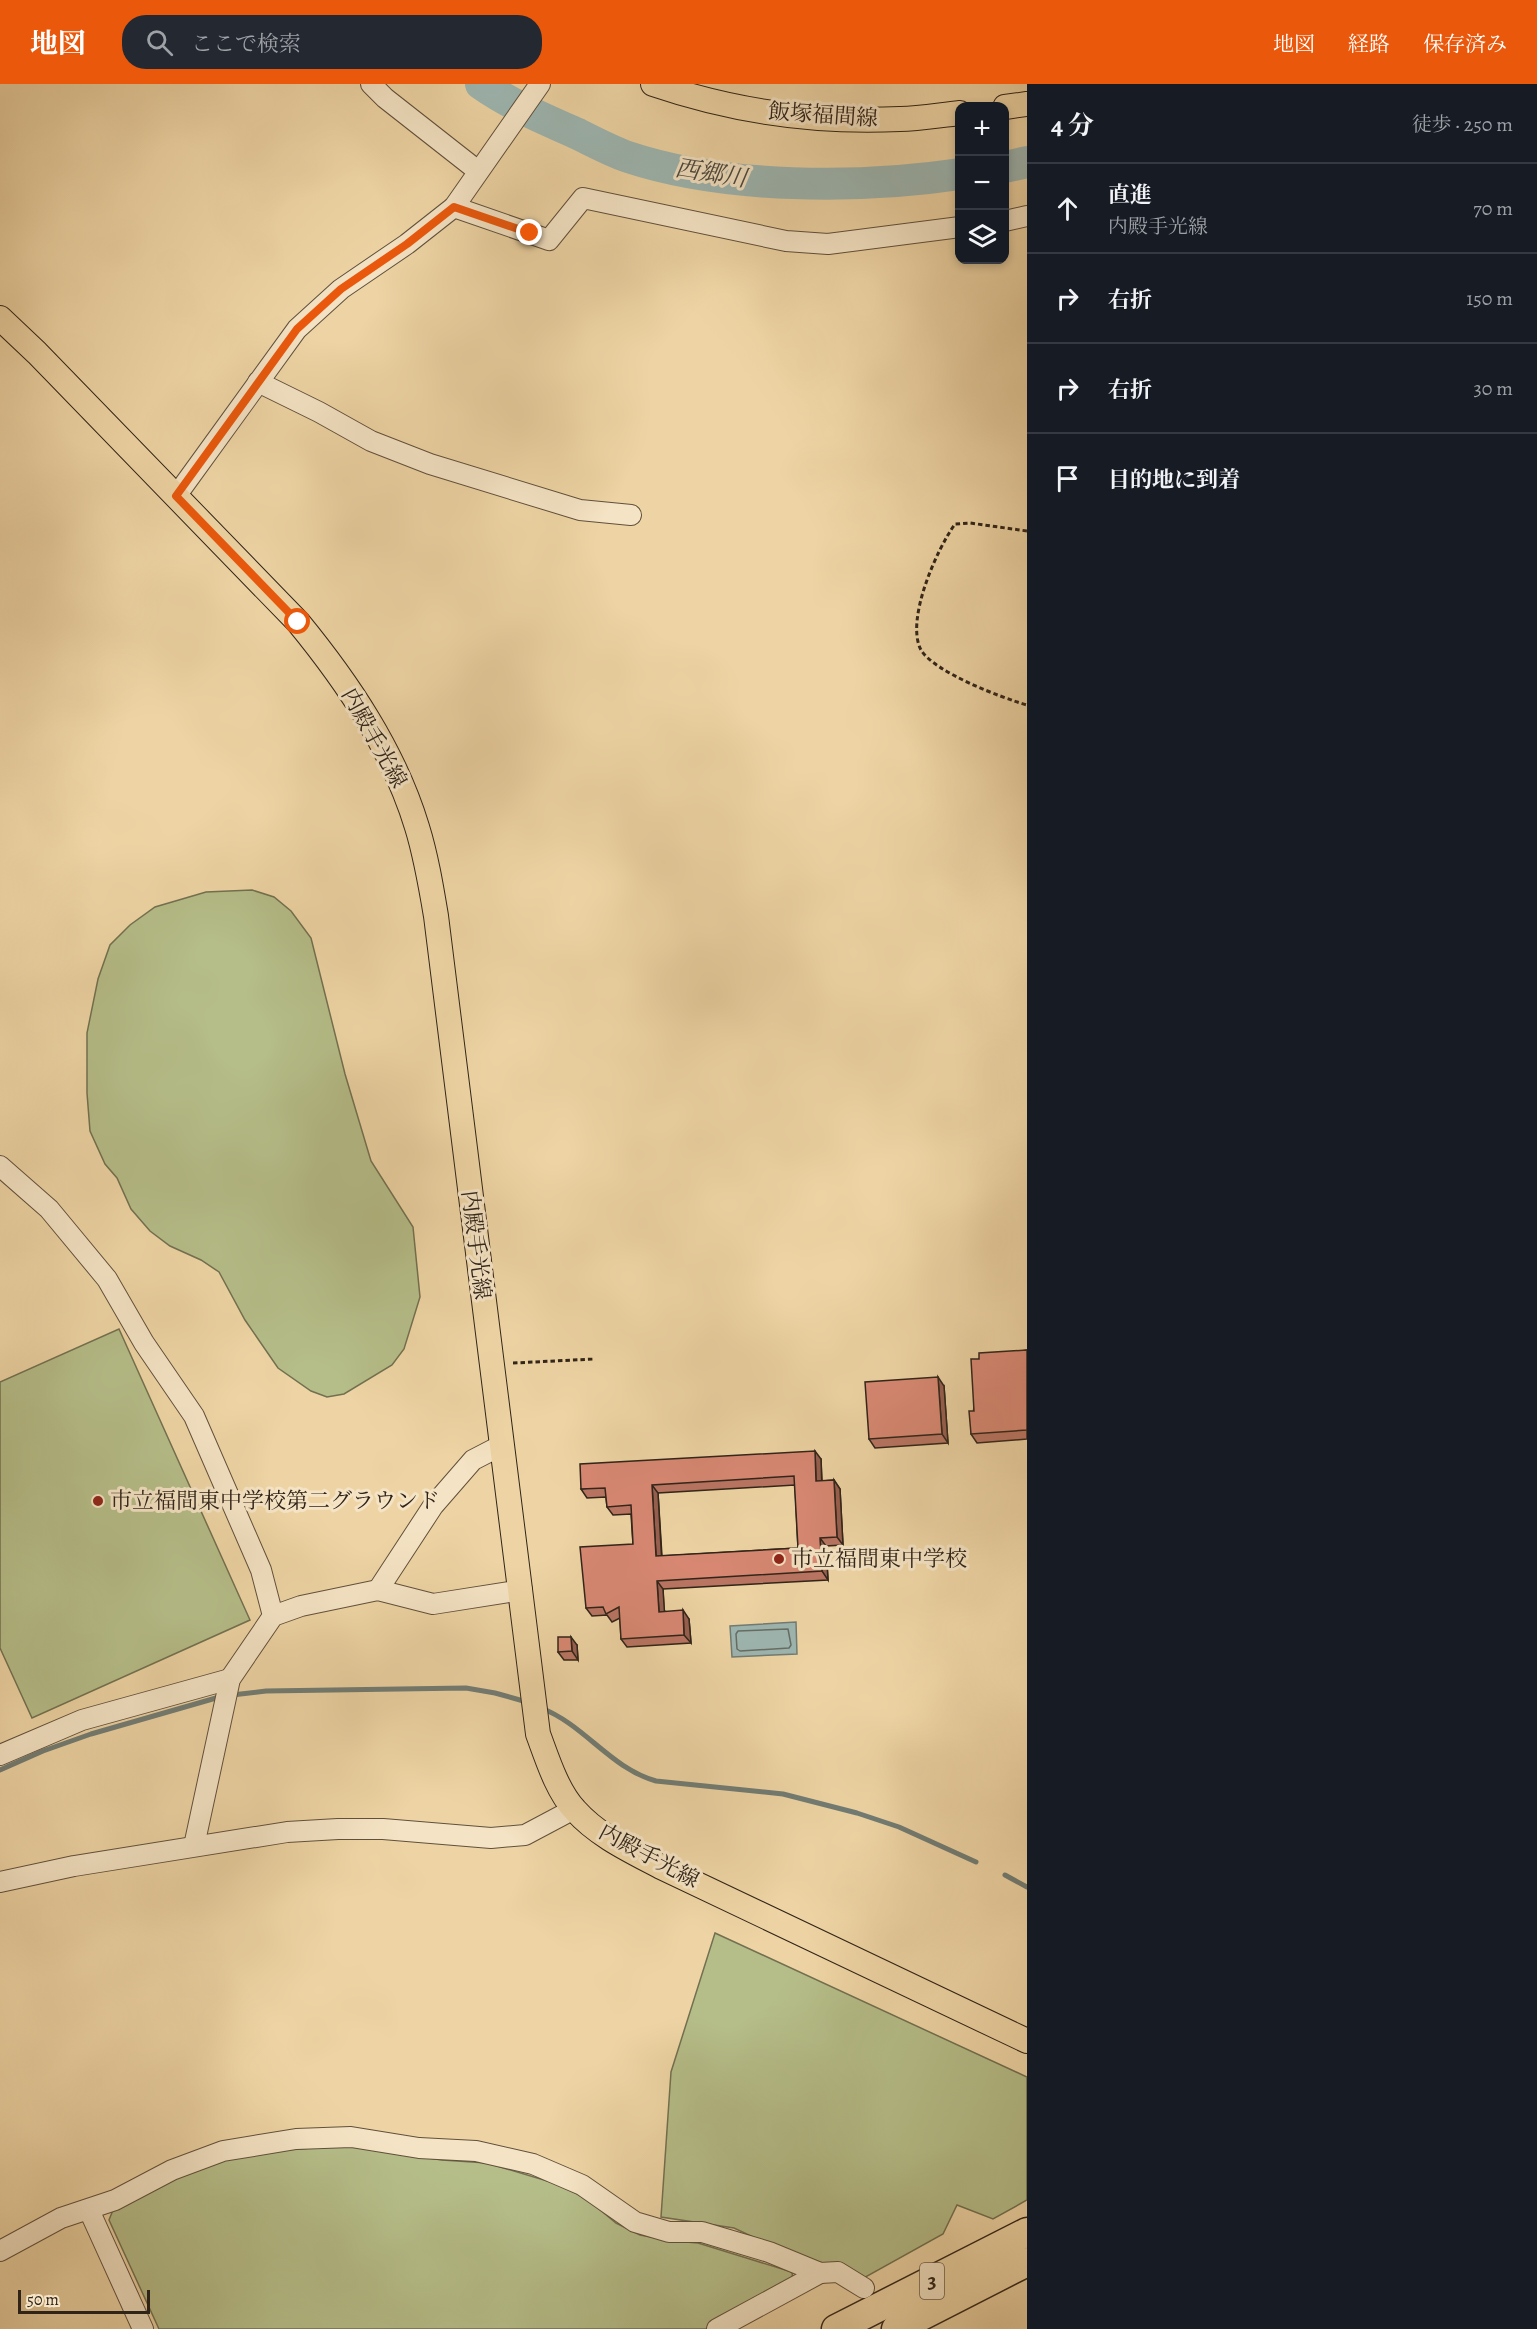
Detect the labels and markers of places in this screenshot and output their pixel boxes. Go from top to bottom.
place label: 市立福間東中学校第二グラウンド [110,1486,440,1516]
marker: 市立福間東中学校第二グラウンド [91,1494,105,1508]
place label: 市立福間東中学校 [791,1544,967,1574]
marker: 市立福間東中学校 [772,1552,786,1566]

